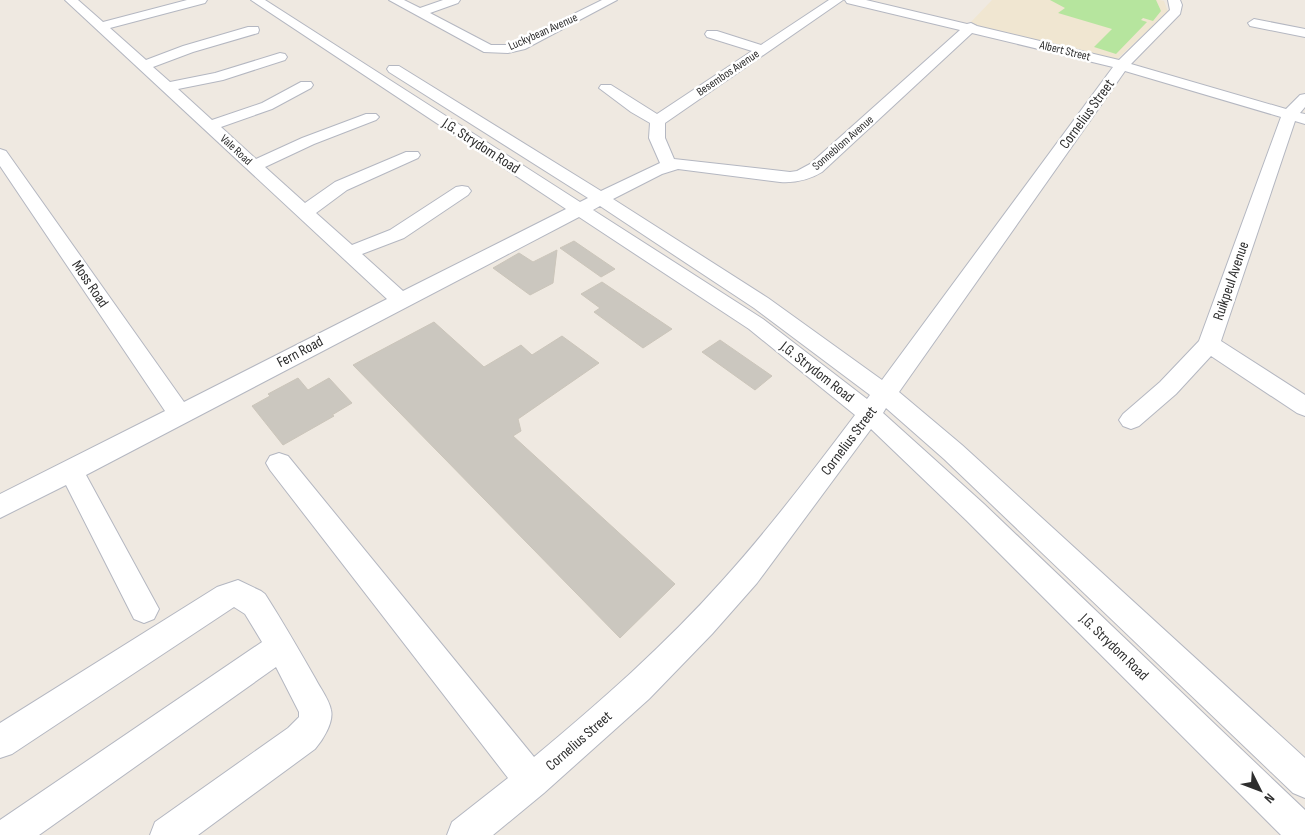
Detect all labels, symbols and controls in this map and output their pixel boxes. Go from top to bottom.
street label: Luckybean Avenue [506,10,580,54]
street label: Albert Street [1037,37,1092,65]
street label: Besembos Avenue [694,46,762,99]
street label: Cornelius Street [1055,75,1119,153]
street label: Sonneblom Avenue [809,112,877,174]
street label: J.G. Strydom Road [438,113,523,178]
street label: Vale Road [217,131,255,169]
street label: Ruikpeul Avenue [1209,239,1253,323]
street label: Moss Road [67,257,113,311]
street label: Fern Road [274,332,326,372]
street label: J.G. Strydom Road [775,337,858,407]
street label: Cornelius Street [817,402,881,479]
street label: J.G. Strydom Road [1075,609,1152,685]
street label: Cornelius Street [542,707,616,775]
north arrow [1235,765,1285,815]
text: N [1260,790,1278,807]

